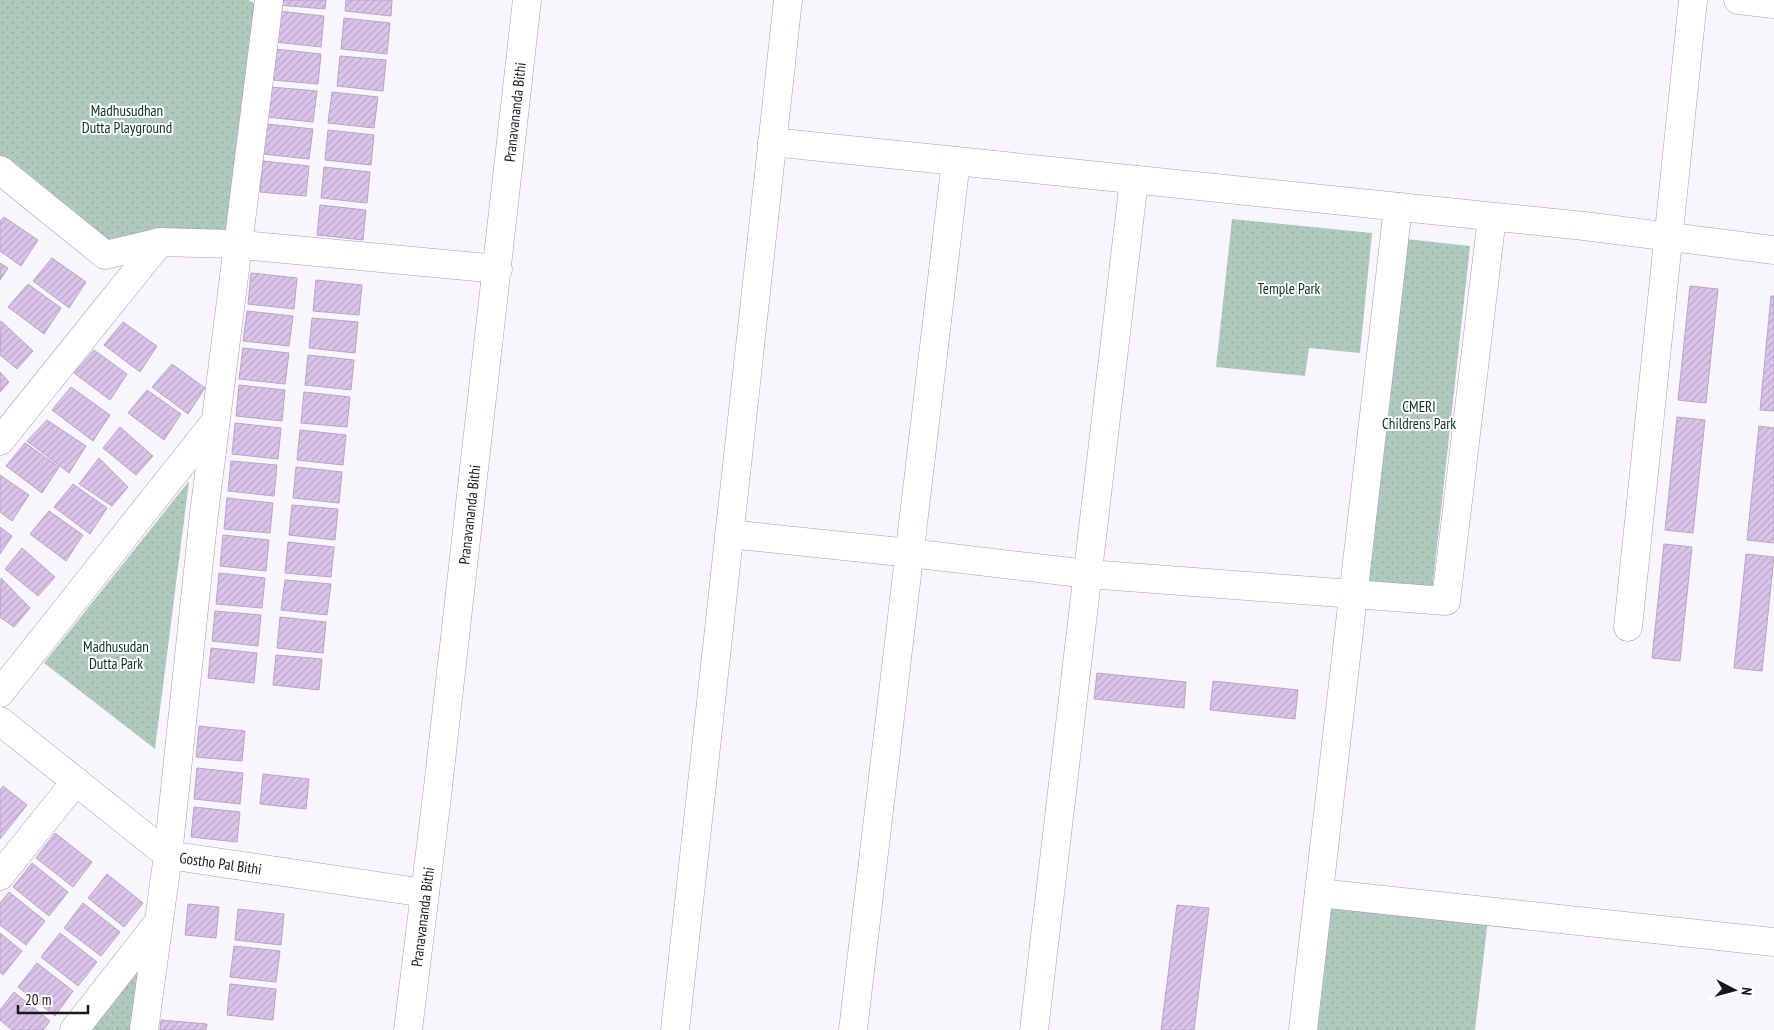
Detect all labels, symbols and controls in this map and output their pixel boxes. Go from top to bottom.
street label: Pranavananda Bithi [499,61,529,163]
park label: Madhusudhan Dutta Playground [82,101,172,137]
park label: Temple Park [1258,279,1321,298]
park label: CMERI Childrens Park [1382,397,1456,433]
street label: Pranavananda Bithi [454,464,484,565]
park label: Madhusudan Dutta Park [83,637,149,673]
street label: Gostho Pal Bithi [178,847,263,878]
street label: Pranavananda Bithi [406,866,438,968]
north arrow [1709,965,1759,1015]
scale bar [18,982,88,1014]
text: N [1738,987,1756,996]
text: 20 m [25,990,51,1009]

